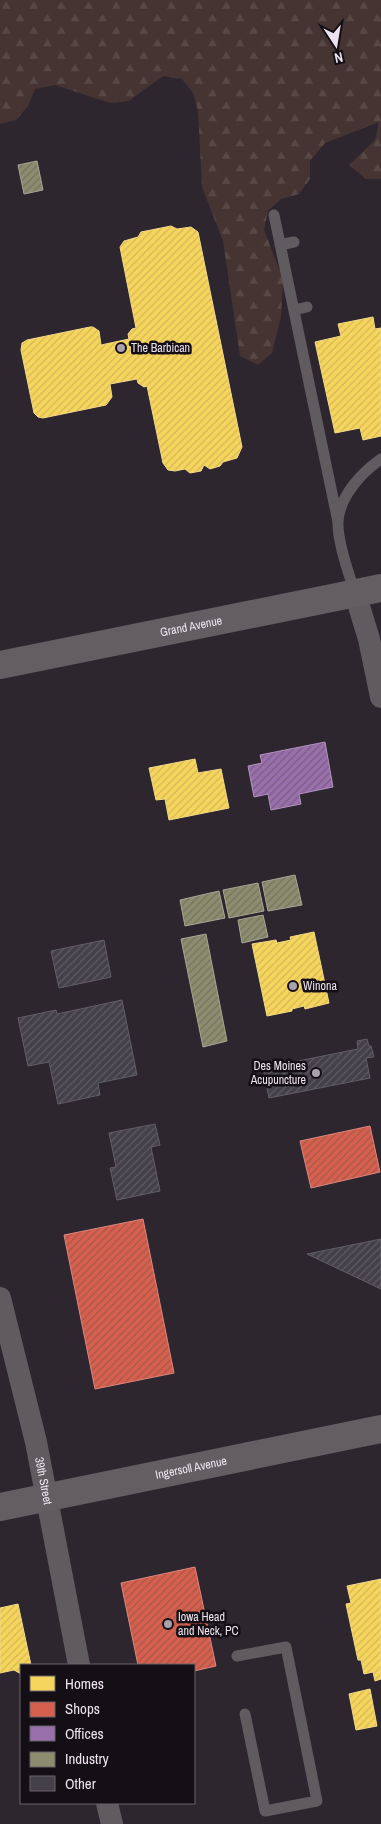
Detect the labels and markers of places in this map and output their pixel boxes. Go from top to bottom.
place label: The Barbican [131,340,190,356]
marker: The Barbican [115,342,127,354]
place label: Winona [303,978,337,994]
marker: Winona [287,980,299,992]
place label: Des Moines Acupuncture [250,1058,306,1088]
marker: Des Moines Acupuncture [310,1067,322,1079]
place label: Iowa Head and Neck, PC [178,1609,239,1639]
marker: Iowa Head and Neck, PC [162,1618,174,1630]

